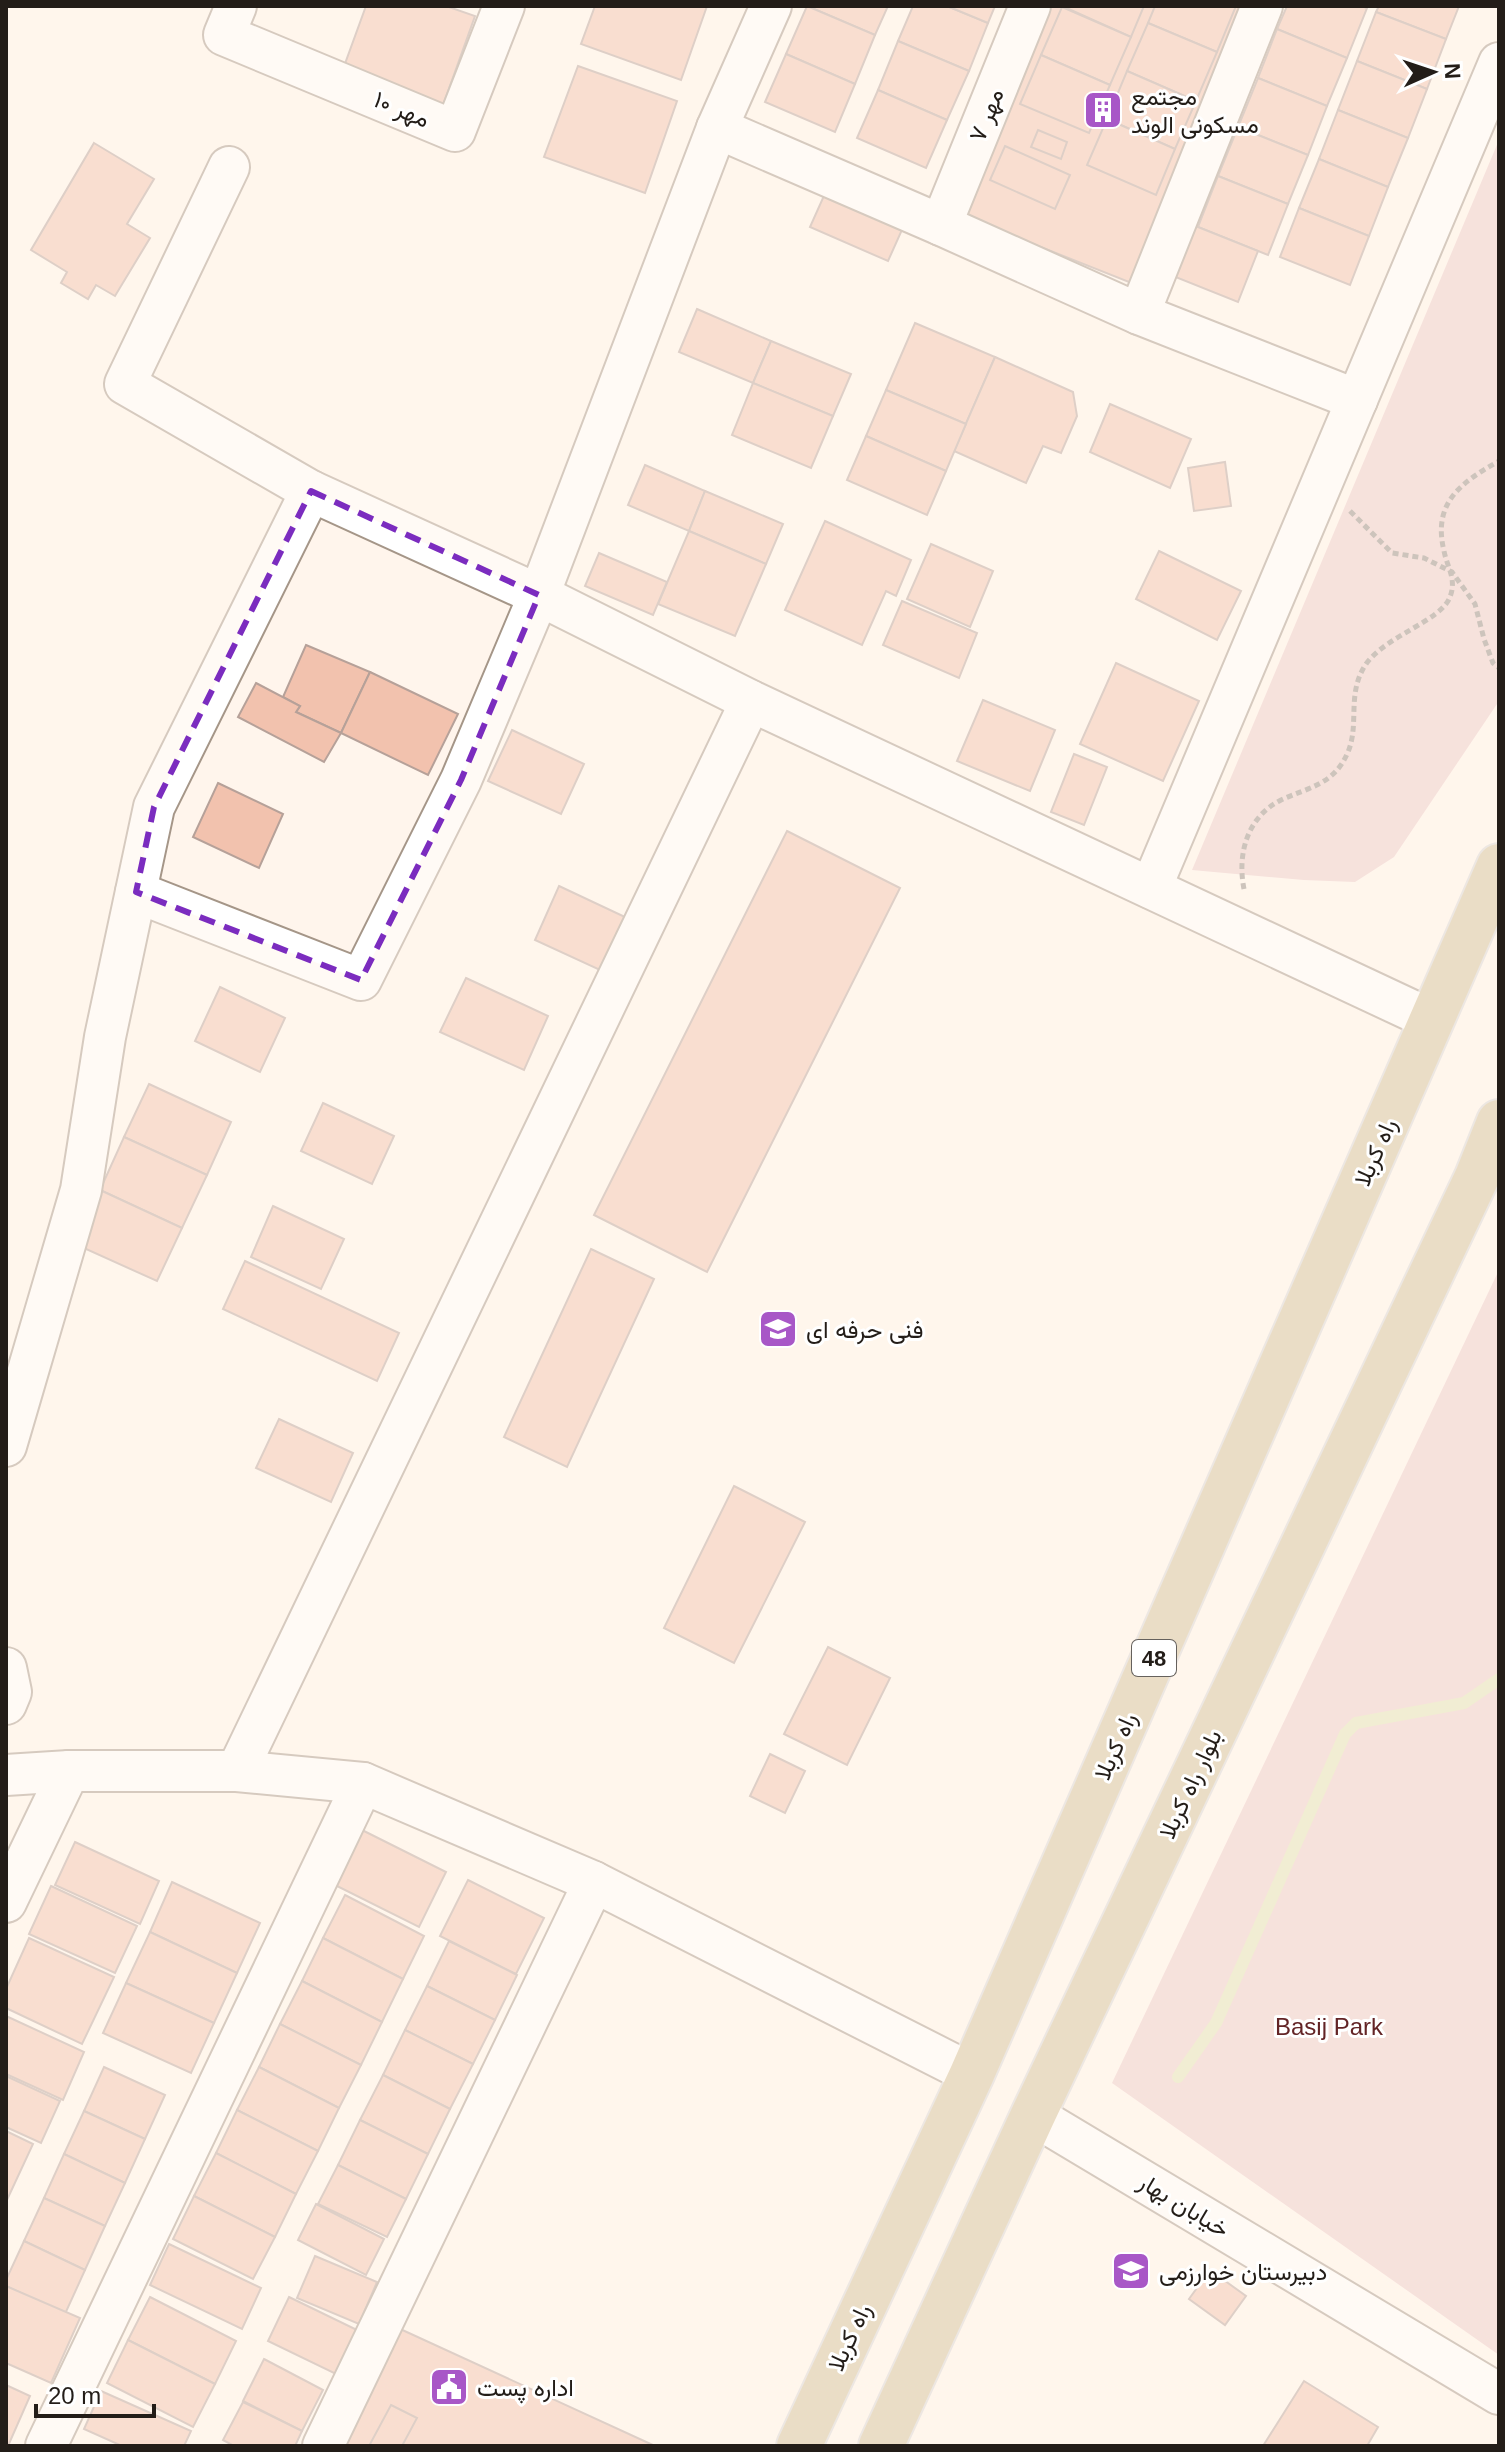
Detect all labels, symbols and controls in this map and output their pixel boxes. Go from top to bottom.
north arrow [1393,32,1473,112]
text: N [1440,62,1465,80]
place label: مجتمع مسکونی الوند [1131,83,1259,140]
street label: مهر ۱۰ [369,85,434,135]
street label: مهر ۷ [963,85,1011,146]
building icon: مجتمع مسکونی الوند [1082,89,1124,131]
street label: راه کربلا [1348,1114,1404,1191]
school or university icon: فنی حرفه ای [757,1308,799,1350]
place label: فنی حرفه ای [806,1316,924,1345]
road number: 48 [1132,1640,1176,1676]
street label: راه کربلا [1088,1708,1144,1785]
street label: بلوار راه کربلا [1153,1725,1229,1843]
park label: Basij Park [1275,2013,1384,2040]
street label: خیابان بهار [1132,2167,1234,2244]
school or university icon: دبیرستان خوارزمی [1110,2250,1152,2292]
place label: دبیرستان خوارزمی [1159,2258,1327,2287]
street label: راه کربلا [822,2299,878,2376]
public building icon: اداره پست [428,2366,470,2408]
scale bar [36,2368,154,2418]
place label: اداره پست [477,2374,574,2404]
text: 20 m [48,2382,101,2409]

